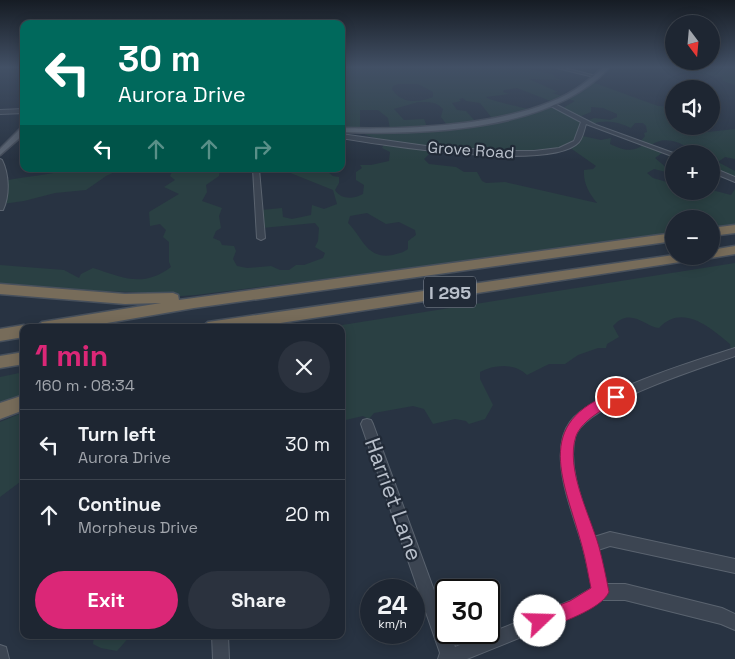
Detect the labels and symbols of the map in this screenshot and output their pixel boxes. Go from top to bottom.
north arrow [665,15,720,70]
street label: Grove Road [427,136,515,164]
road number: I 295 [424,276,476,308]
pin [595,376,637,418]
street label: Harriet Lane [359,434,429,564]
speed limit sign: 30 [435,579,500,644]
position arrow [513,594,565,646]

